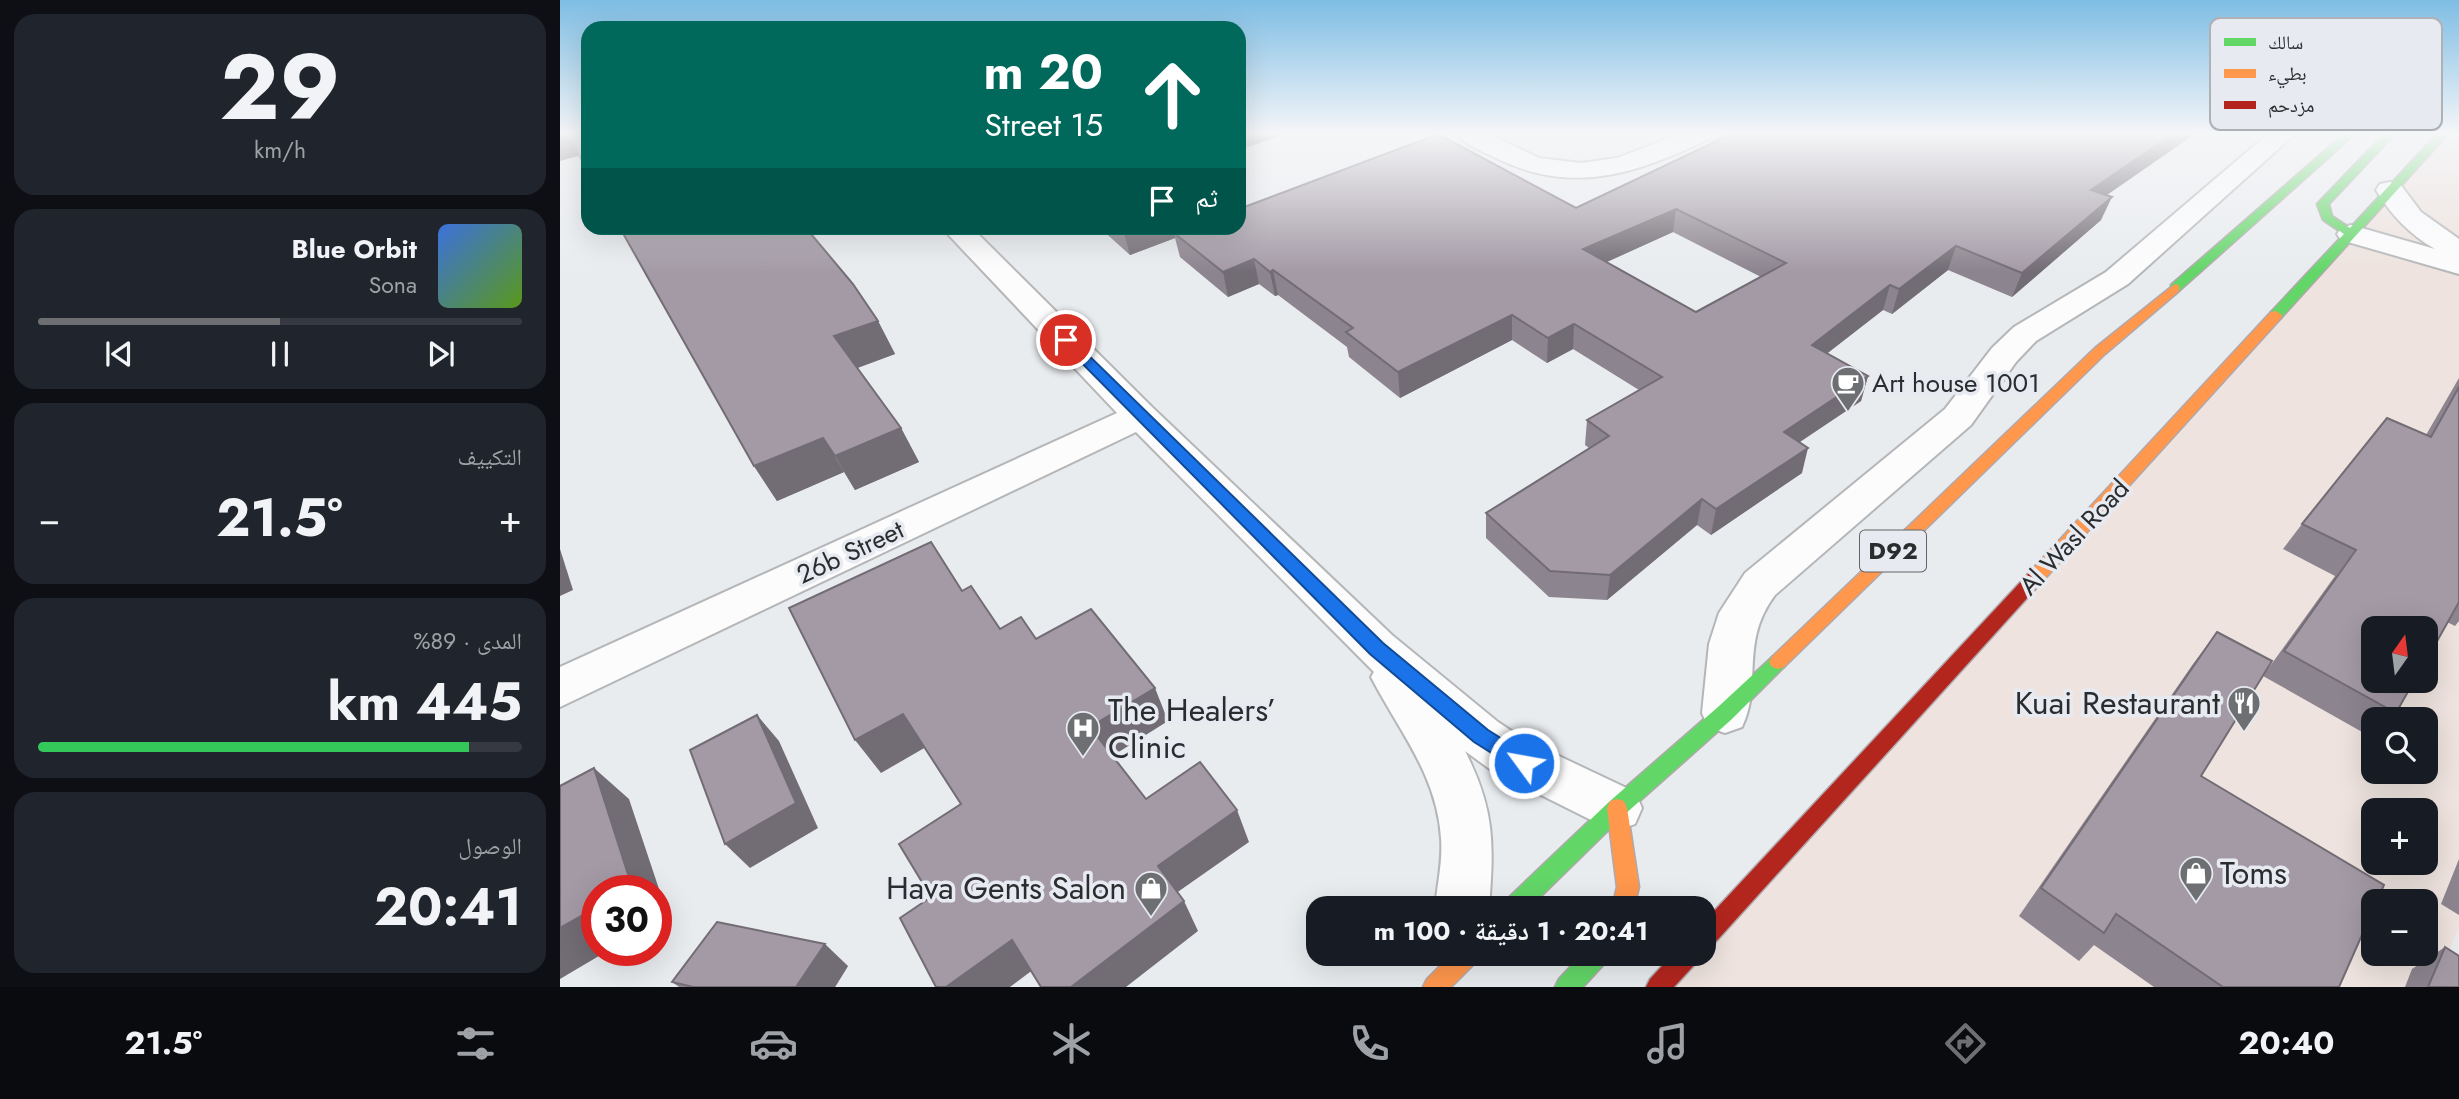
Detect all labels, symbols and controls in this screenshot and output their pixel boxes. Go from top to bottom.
legend [2210,18,2442,130]
text: 29 [220,22,340,153]
text: سالك [2268,29,2303,56]
text: 20 m [984,37,1103,107]
icon: ahead [1127,49,1218,140]
text: بطيء [2268,60,2307,89]
text: مزدحم [2268,92,2314,119]
text: 15 Street [985,102,1103,148]
text: km/h [254,133,306,167]
text: ثم [1195,179,1218,217]
icon: arrive [1143,182,1181,220]
text: Blue Orbit [292,230,417,268]
text: Sona [369,268,417,302]
pin [1036,310,1096,370]
icon: arrive [1047,321,1085,359]
icon: previous [100,335,138,373]
icon: pause [261,335,299,373]
icon: next [422,335,460,373]
cafe icon: Art house 1001 [1829,364,1867,413]
place label: Art house 1001 [1872,364,2040,402]
text: التكييف [457,440,522,474]
street label: Al Wasl Road [2010,470,2138,604]
text: 21.5° [216,480,343,556]
text: − [38,491,60,546]
text: + [499,491,522,546]
street label: 26b Street [790,510,911,593]
road number: D92 [1860,530,1926,572]
north arrow [2361,616,2438,693]
map controls [2361,616,2438,966]
text: المدى · 89% [413,624,522,658]
text: 445 km [328,664,522,740]
place label: Kuai Restaurant [2015,680,2220,726]
restaurant icon: Kuai Restaurant [2225,684,2263,733]
place label: The Healers’ Clinic [1108,687,1276,770]
button: search [2361,707,2438,784]
hospital icon: The Healers’ Clinic [1064,709,1102,758]
position arrow [1487,726,1561,800]
button: + [2361,798,2438,875]
text: الوصول [458,829,522,863]
place label: Toms [2220,850,2287,896]
shop icon: Toms [2177,854,2215,903]
place label: Hava Gents Salon [886,865,1126,911]
text: 20:41 [374,869,522,945]
shop icon: Hava Gents Salon [1132,869,1170,918]
speed limit sign: 30 [581,875,672,966]
button: − [2361,889,2438,966]
text: 20:41 · 1 دقيقة · 100 m [1374,912,1648,950]
icon: filters [451,1019,500,1068]
icon: car [749,1019,798,1068]
icon: climate [1047,1019,1096,1068]
icon: phone [1345,1019,1394,1068]
icon: music [1643,1019,1692,1068]
icon: directions [1941,1019,1990,1068]
text: 21.5° [124,1020,202,1066]
text: 20:40 [2239,1020,2335,1066]

